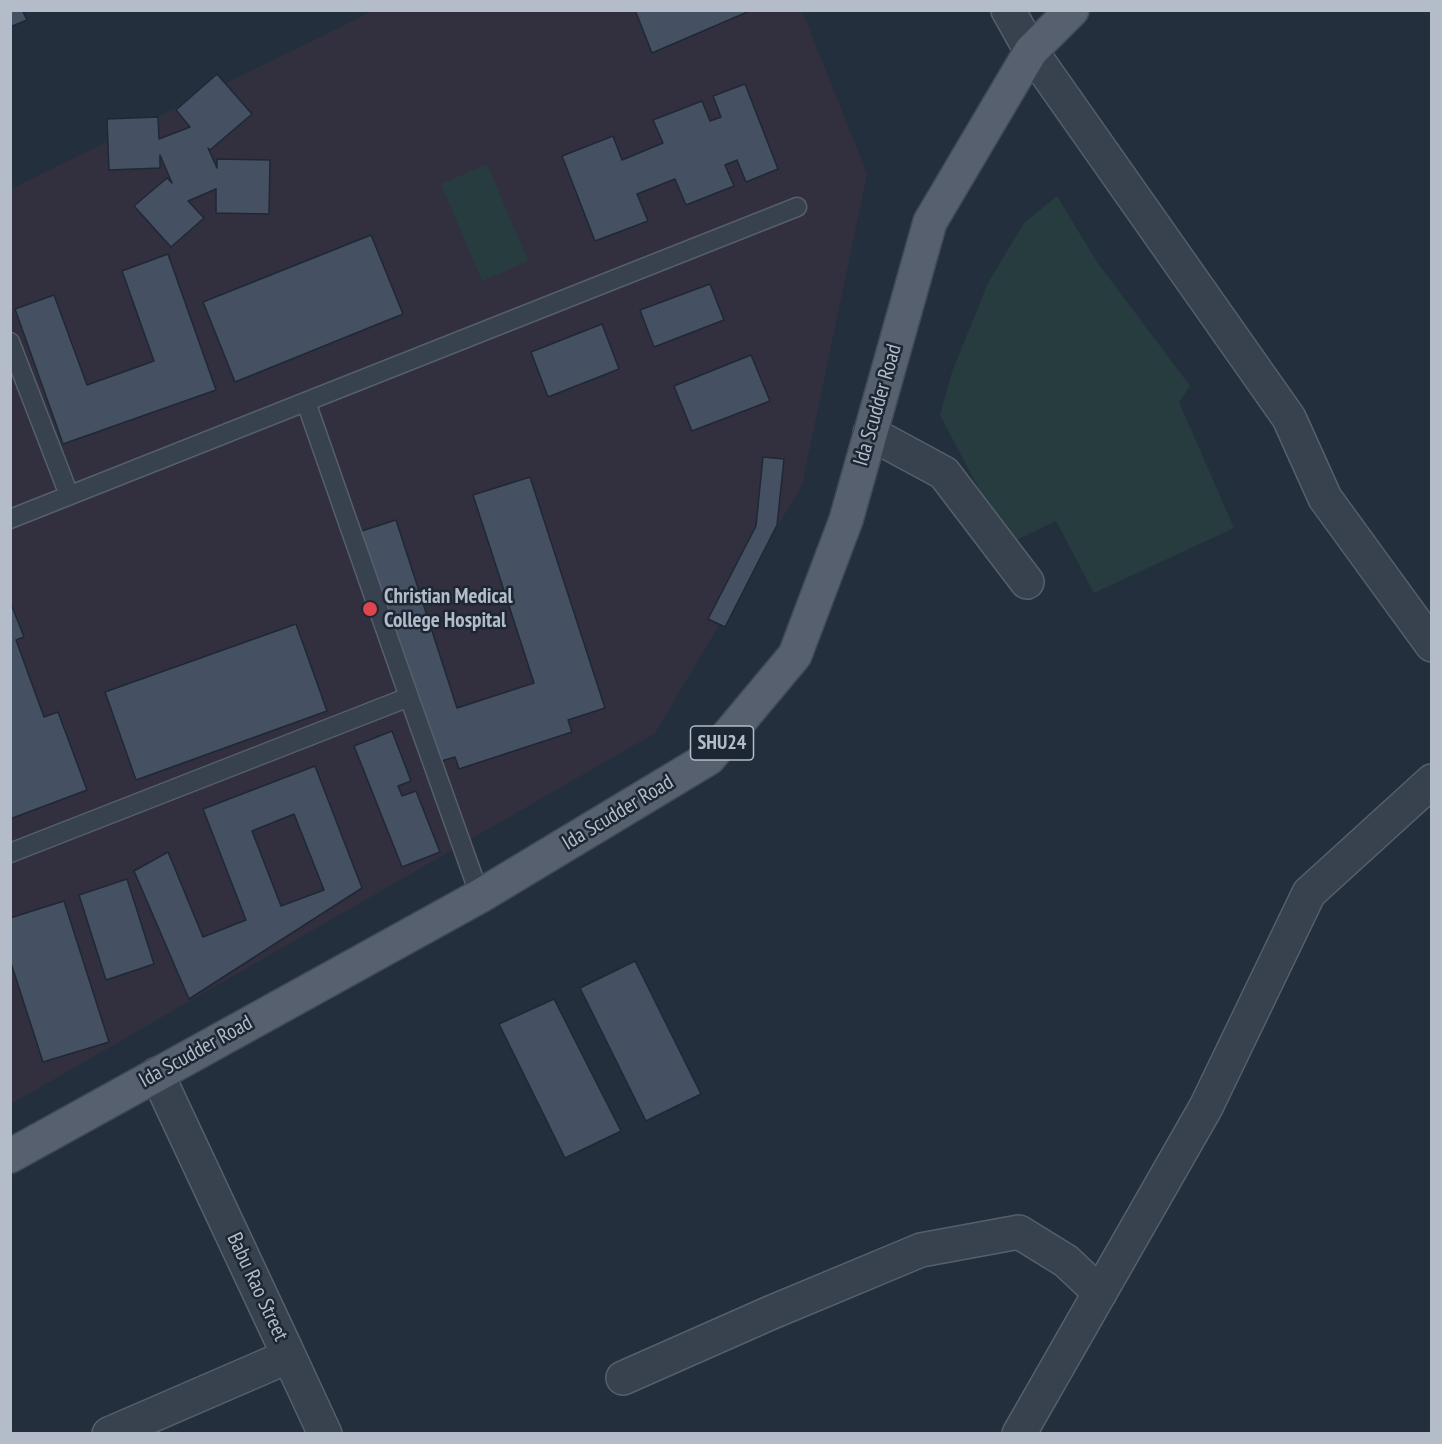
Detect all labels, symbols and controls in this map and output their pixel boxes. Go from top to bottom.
street label: Ida Scudder Road [849,341,907,469]
place label: Christian Medical College Hospital [384,584,513,634]
marker: Christian Medical College Hospital [361,600,379,618]
road number: SHU24 [690,726,754,760]
street label: Ida Scudder Road [558,770,678,856]
street label: Ida Scudder Road [135,1011,257,1093]
street label: Babu Rao Street [221,1229,293,1345]

